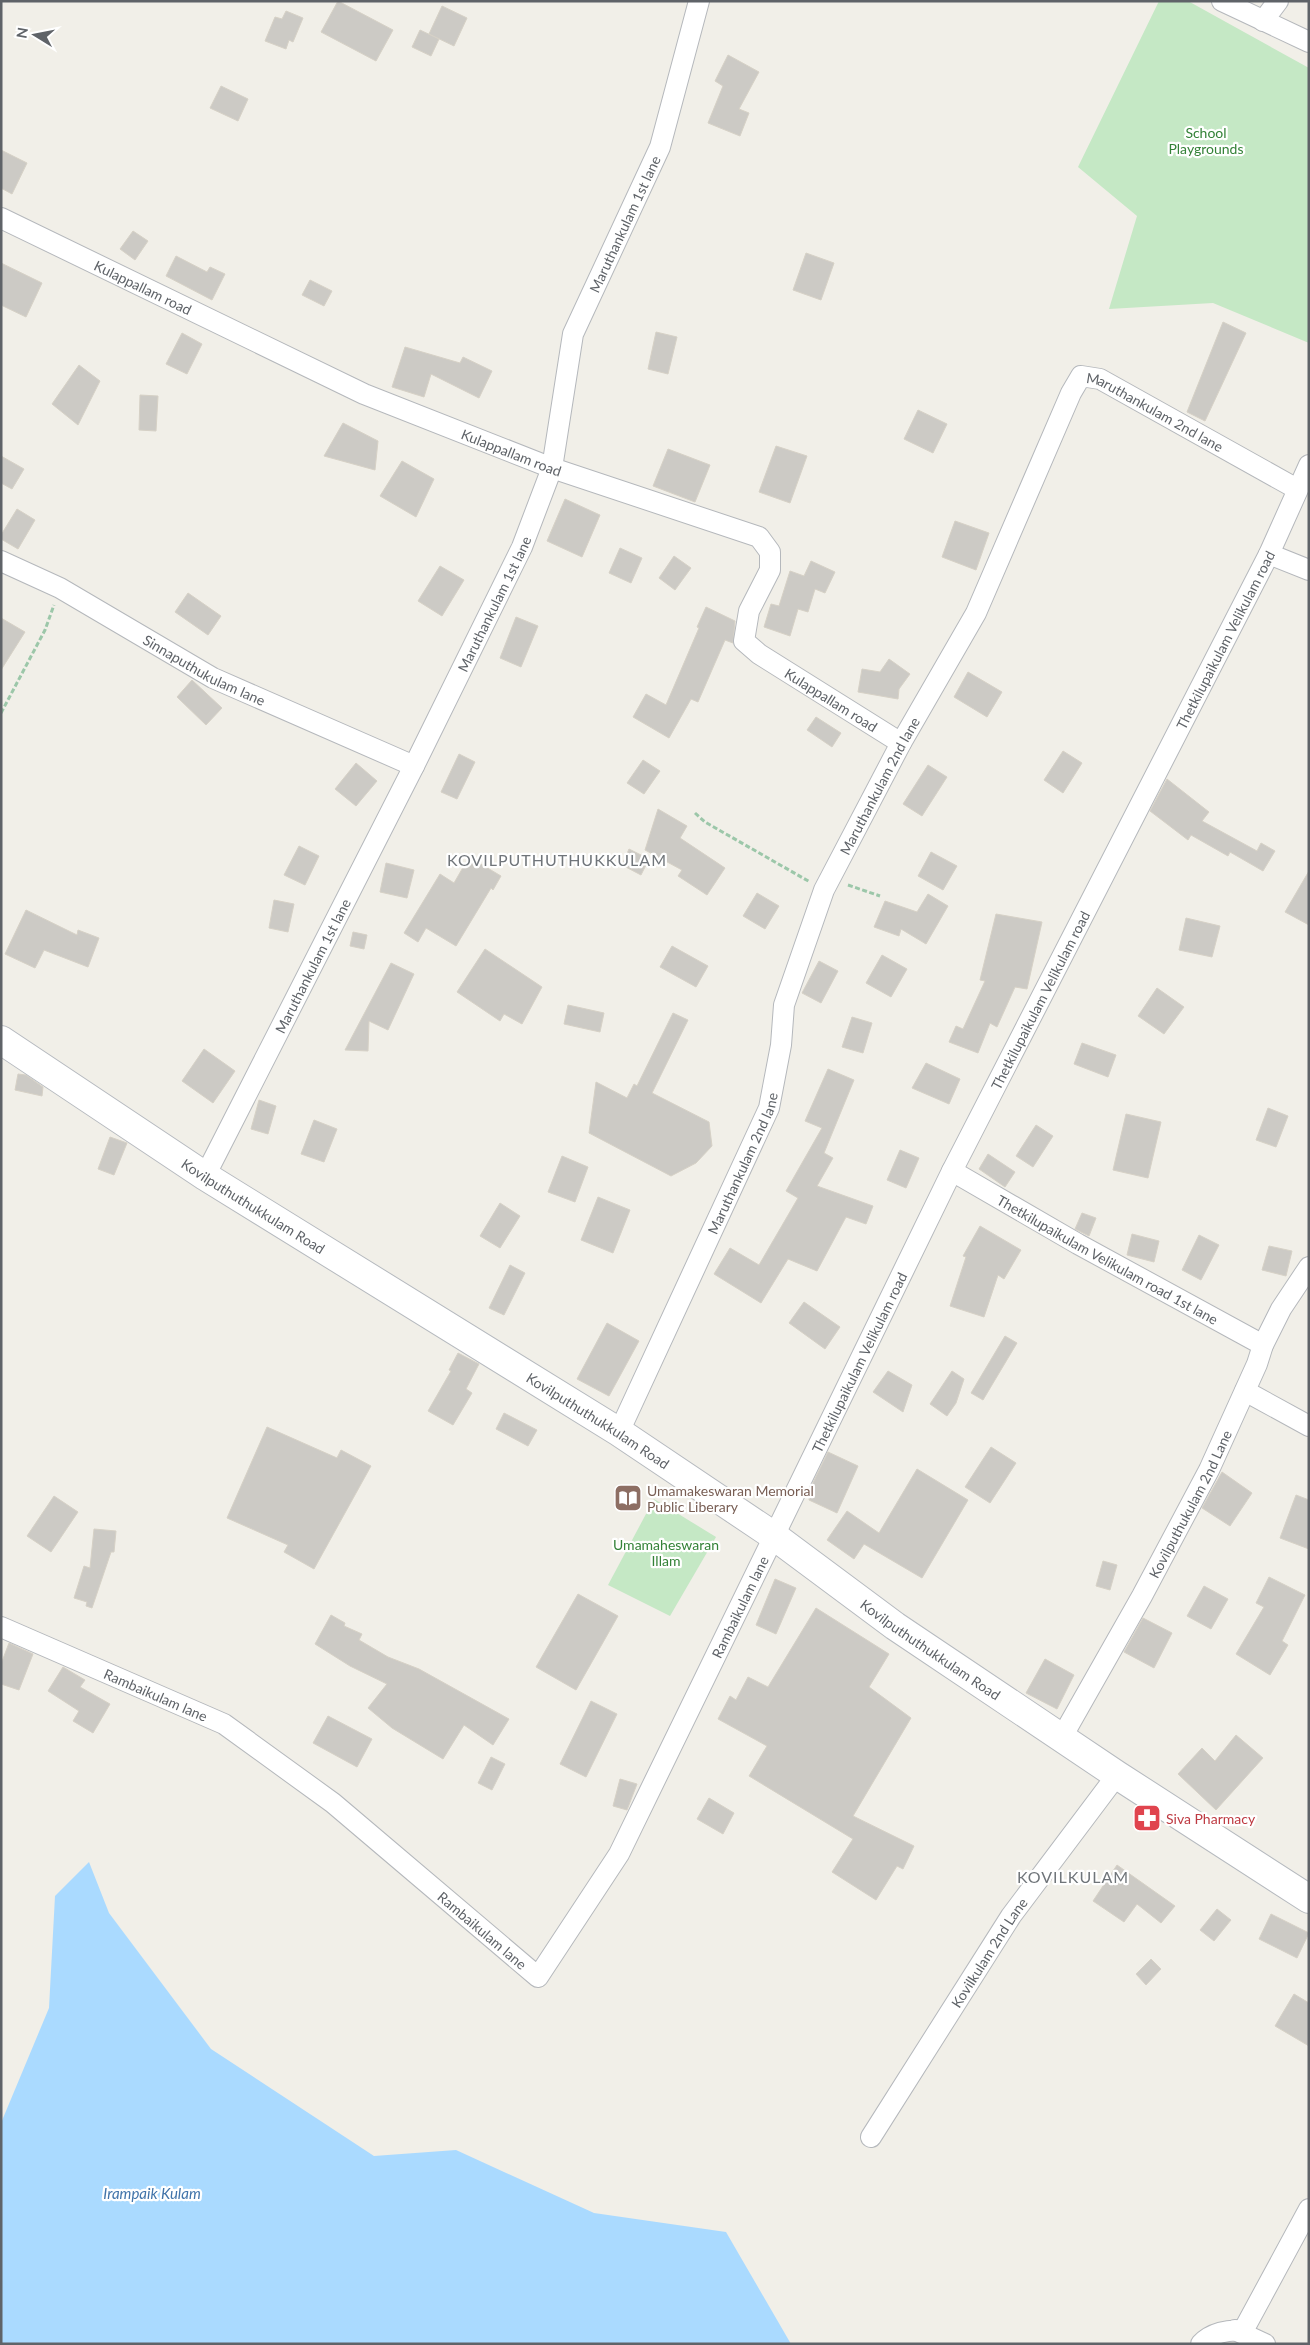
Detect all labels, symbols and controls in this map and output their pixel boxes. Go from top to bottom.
north arrow [10,10,60,60]
text: N [12,26,31,39]
park label: School Playgrounds [1168,124,1244,157]
street label: Maruthankulam 1st lane [585,153,663,295]
street label: Kulappallam road [92,256,195,318]
street label: Maruthankulam 2nd lane [1085,369,1226,455]
street label: Kulappallam road [459,425,564,479]
street label: Maruthankulam 1st lane [453,534,534,674]
street label: Thetkilupaikulam Velikulam road [1172,548,1278,732]
street label: Sinnaputhukulam lane [140,631,268,708]
street label: Kulappallam road [782,664,881,735]
street label: Maruthankulam 2nd lane [836,714,923,857]
district label: KOVILPUTHUTHUKKULAM [447,850,667,869]
street label: Maruthankulam 1st lane [271,896,354,1036]
street label: Thetkilupaikulam Velikulam road [987,908,1093,1092]
street label: Maruthankulam 2nd lane [703,1091,780,1237]
street label: Kovilputhuthukkulam Road [179,1154,328,1257]
street label: Thetkilupaikulam Velikulam road 1st lane [994,1191,1221,1327]
street label: Thetkilupaikulam Velikulam road [808,1269,910,1455]
street label: Kovilputhuthukkulam Road [524,1369,673,1472]
street label: Kovilputhukulam 2nd Lane [1145,1427,1235,1581]
place label: Umamakeswaran Memorial Public Liberary [647,1482,814,1515]
library icon: Umamakeswaran Memorial Public Liberary [613,1483,643,1513]
park label: Umamaheswaran Illam [613,1536,719,1569]
street label: Rambaikulam lane [708,1553,772,1660]
street label: Kovilputhuthukkulam Road [858,1595,1004,1703]
street label: Rambaikulam lane [102,1664,210,1724]
pharmacy icon: Siva Pharmacy [1132,1803,1162,1833]
place label: Siva Pharmacy [1166,1810,1256,1827]
district label: KOVILKULAM [1017,1867,1129,1886]
street label: Rambaikulam lane [435,1888,530,1972]
street label: Kovilkulam 2nd Lane [947,1894,1031,2010]
water label: Irampaik Kulam [103,2184,201,2202]

